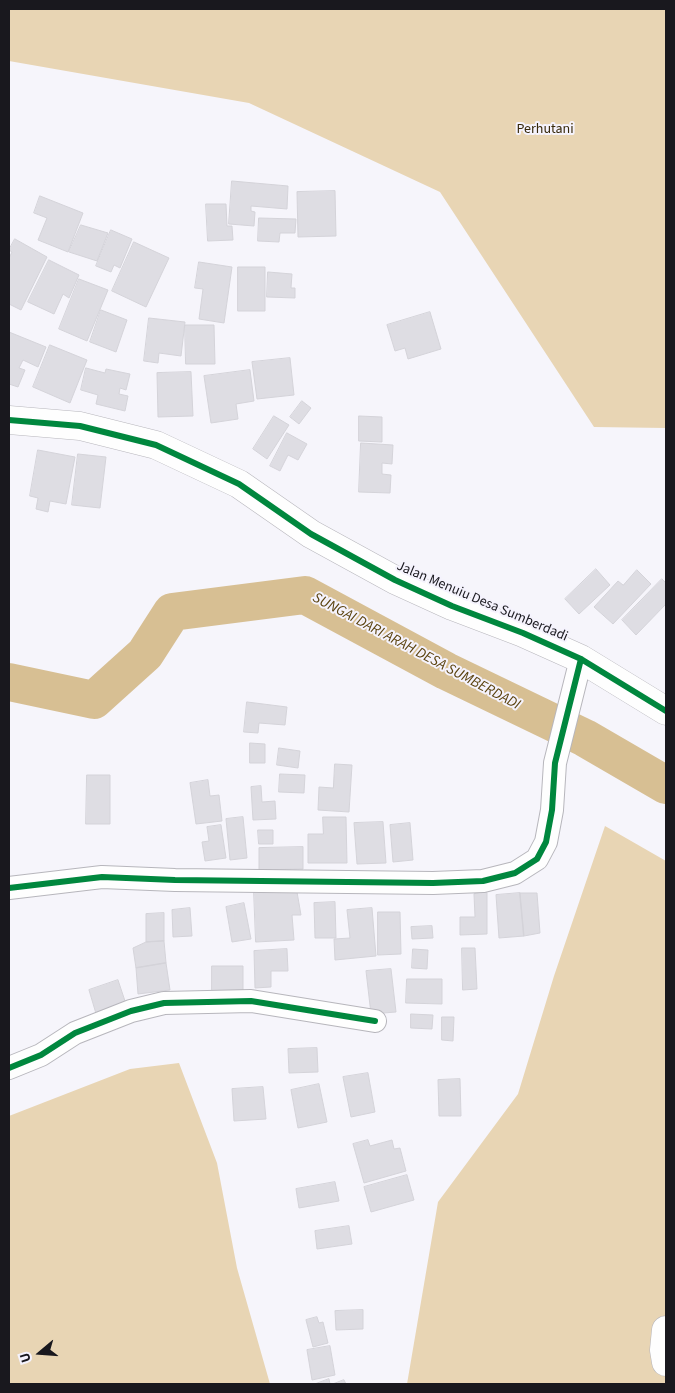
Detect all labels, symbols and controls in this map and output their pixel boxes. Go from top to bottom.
park label: Perhutani [516,122,574,138]
street label: Jalan Menuiu Desa Sumberdadi [394,558,570,646]
water label: SUNGAI DARI ARAH DESA SUMBERDADI [309,589,523,715]
north arrow [15,1328,65,1378]
text: U [15,1350,37,1365]

